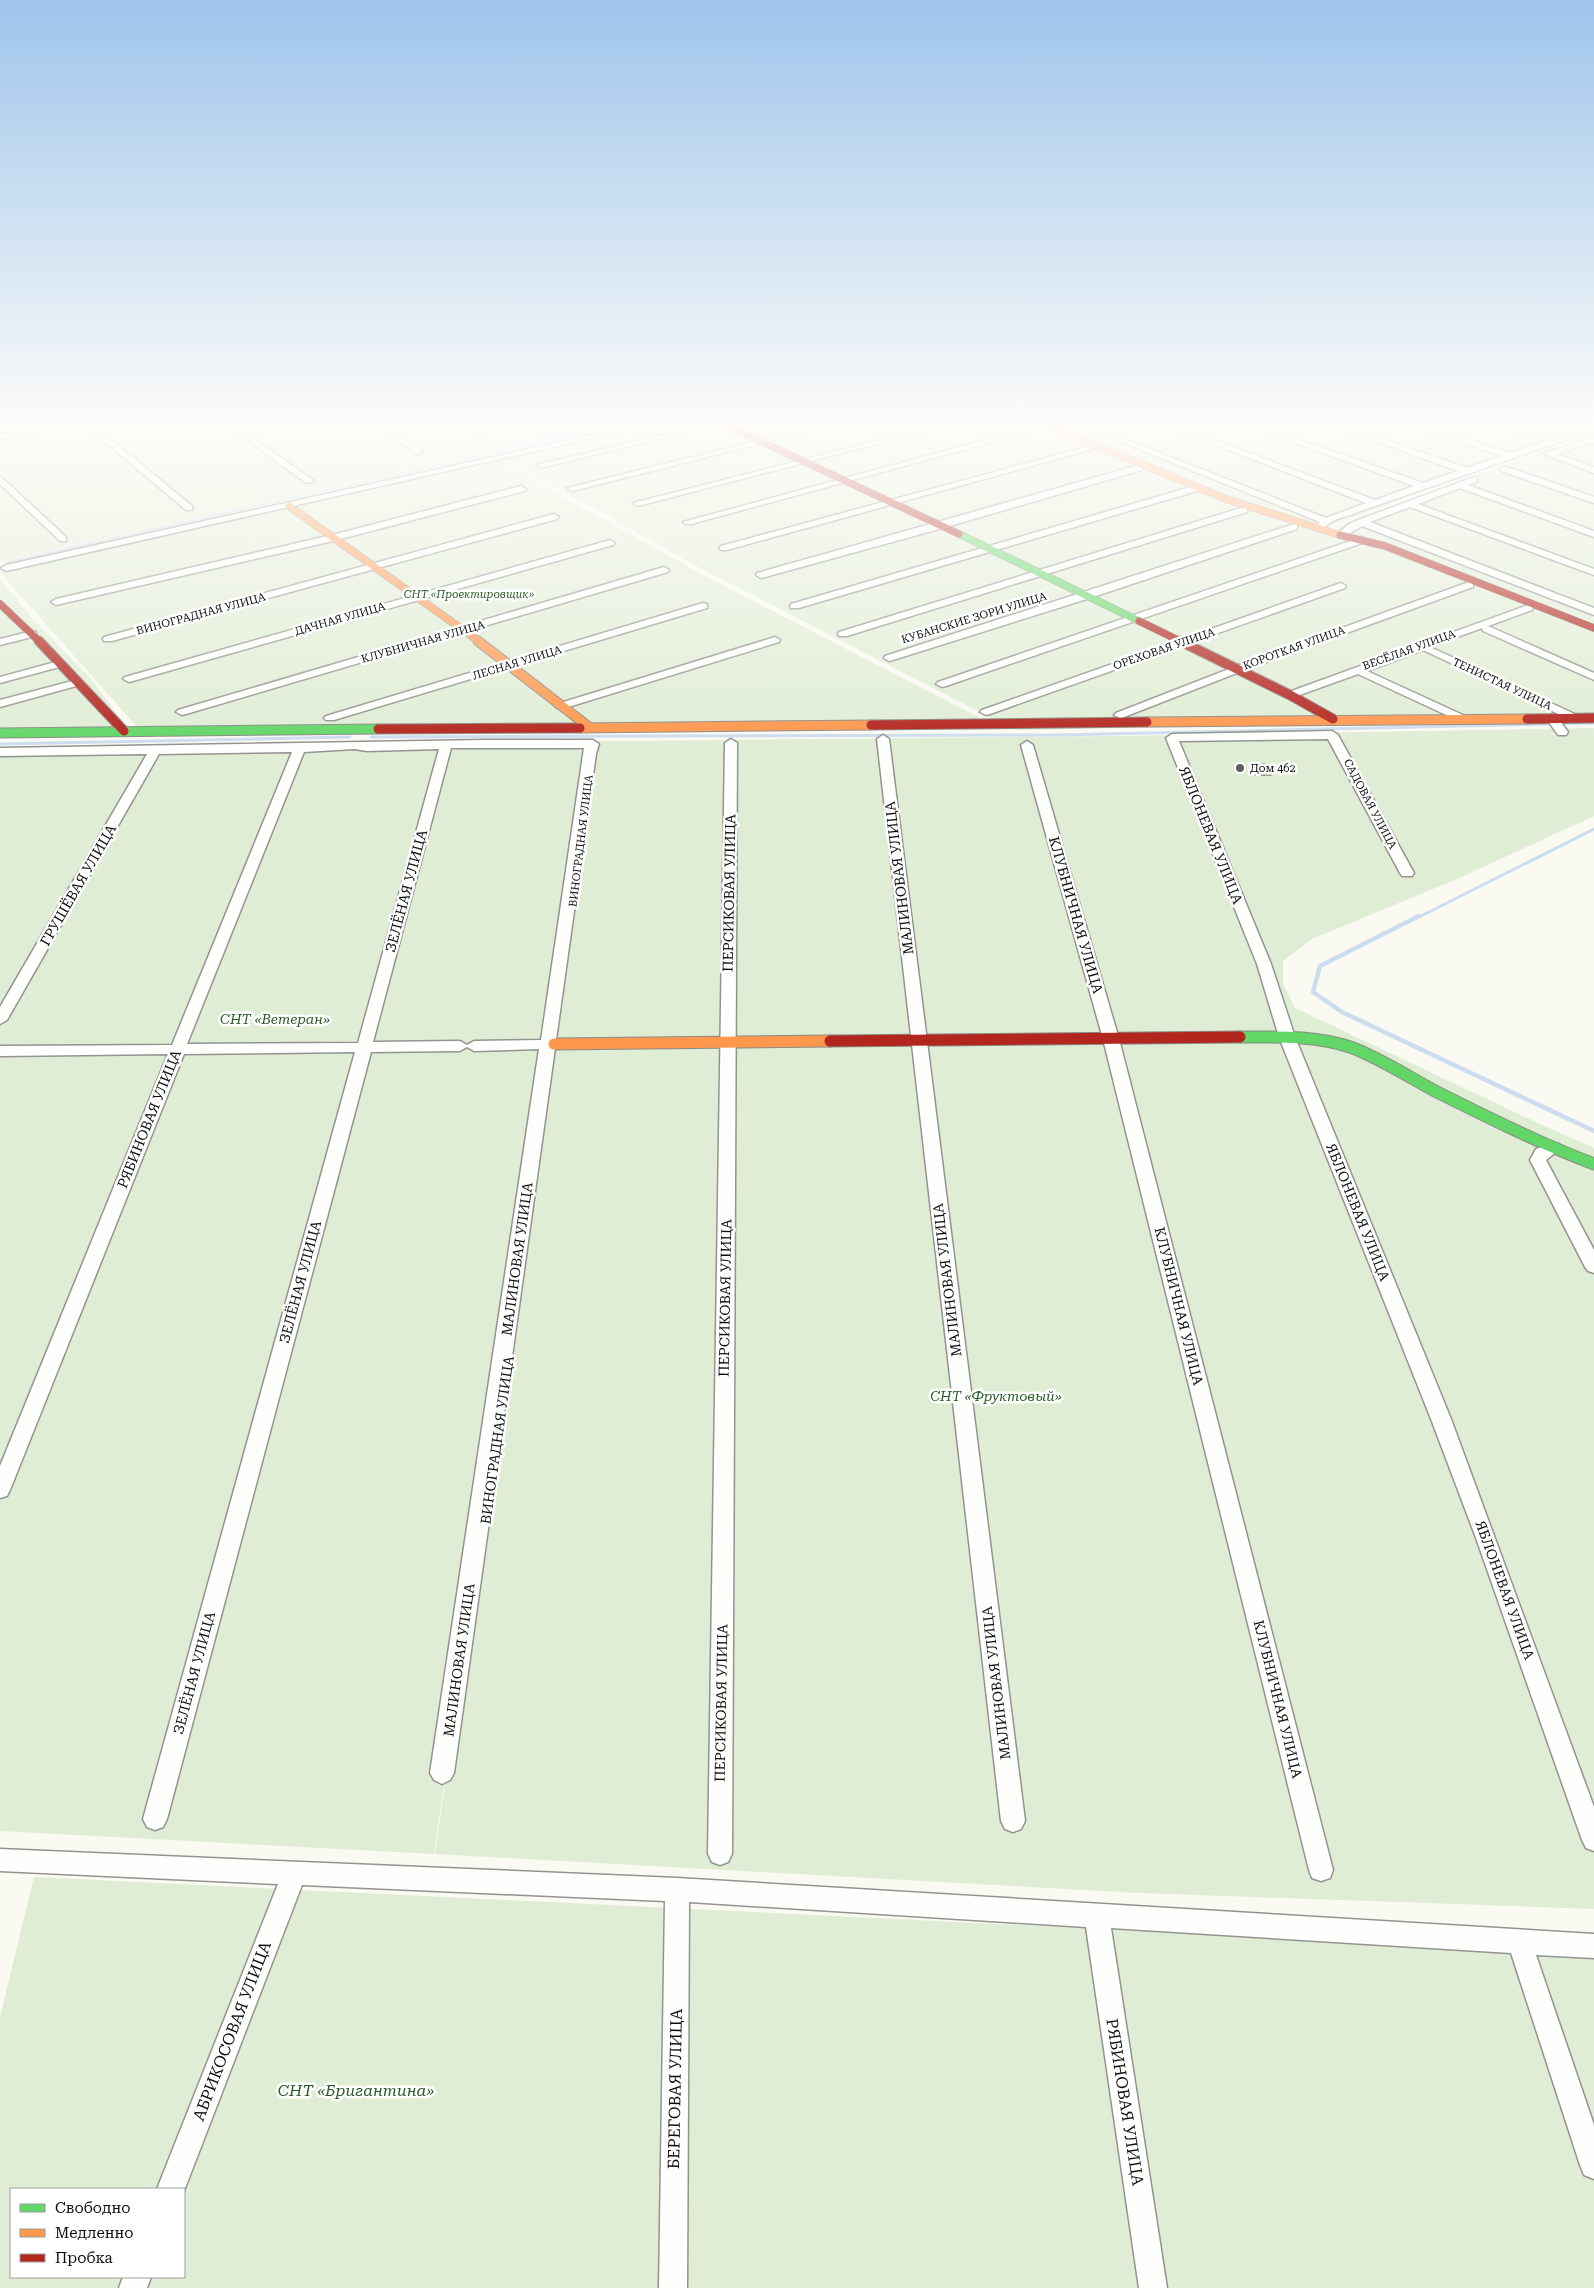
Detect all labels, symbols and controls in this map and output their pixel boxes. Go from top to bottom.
park label: СНТ «Проектировщик» [404,588,535,601]
street label: ВИНОГРАДНАЯ УЛИЦА [135,590,267,638]
street label: КУБАНСКИЕ ЗОРИ УЛИЦА [900,590,1049,646]
street label: ДАЧНАЯ УЛИЦА [293,600,387,638]
street label: КЛУБНИЧНАЯ УЛИЦА [360,618,486,666]
street label: КОРОТКАЯ УЛИЦА [1241,623,1347,672]
street label: ОРЕХОВАЯ УЛИЦА [1111,625,1217,673]
street label: ВЕСЁЛАЯ УЛИЦА [1360,626,1457,673]
street label: ЛЕСНАЯ УЛИЦА [471,643,563,683]
street label: ТЕНИСТАЯ УЛИЦА [1450,655,1554,713]
street label: САДОВАЯ УЛИЦА [1341,757,1399,852]
marker: Дом 462 [1234,762,1246,774]
place label: Дом 462 [1250,762,1296,775]
street label: ЯБЛОНЕВАЯ УЛИЦА [1176,764,1246,906]
street label: ВИНОГРАДНАЯ УЛИЦА [566,774,596,908]
street label: МАЛИНОВАЯ УЛИЦА [882,800,916,956]
street label: ПЕРСИКОВАЯ УЛИЦА [720,814,738,972]
street label: ГРУШЁВАЯ УЛИЦА [37,821,119,948]
street label: ЗЕЛЁНАЯ УЛИЦА [382,828,430,954]
street label: КЛУБНИЧНАЯ УЛИЦА [1046,835,1106,995]
park label: СНТ «Ветеран» [220,1011,330,1027]
street label: РЯБИНОВАЯ УЛИЦА [114,1047,184,1190]
street label: ЯБЛОНЕВАЯ УЛИЦА [1323,1141,1393,1283]
street label: МАЛИНОВАЯ УЛИЦА [498,1181,536,1337]
street label: МАЛИНОВАЯ УЛИЦА [930,1202,964,1358]
street label: ЗЕЛЁНАЯ УЛИЦА [276,1219,324,1345]
street label: ПЕРСИКОВАЯ УЛИЦА [716,1219,734,1377]
street label: КЛУБНИЧНАЯ УЛИЦА [1152,1225,1206,1387]
street label: ВИНОГРАДНАЯ УЛИЦА [477,1355,517,1525]
park label: СНТ «Фруктовый» [930,1388,1062,1404]
street label: ЯБЛОНЕВАЯ УЛИЦА [1472,1518,1538,1662]
street label: МАЛИНОВАЯ УЛИЦА [440,1582,478,1738]
street label: МАЛИНОВАЯ УЛИЦА [979,1605,1013,1761]
street label: ЗЕЛЁНАЯ УЛИЦА [170,1610,218,1736]
street label: КЛУБНИЧНАЯ УЛИЦА [1251,1618,1305,1780]
street label: ПЕРСИКОВАЯ УЛИЦА [712,1624,730,1782]
street label: АБРИКОСОВАЯ УЛИЦА [189,1938,275,2123]
street label: БЕРЕГОВАЯ УЛИЦА [664,2008,686,2169]
street label: РЯБИНОВАЯ УЛИЦА [1102,2017,1148,2188]
park label: СНТ «Бригантина» [278,2081,434,2100]
legend [10,2188,185,2278]
text: Свободно [55,2199,130,2217]
text: Медленно [55,2224,134,2242]
text: Пробка [55,2249,113,2267]

